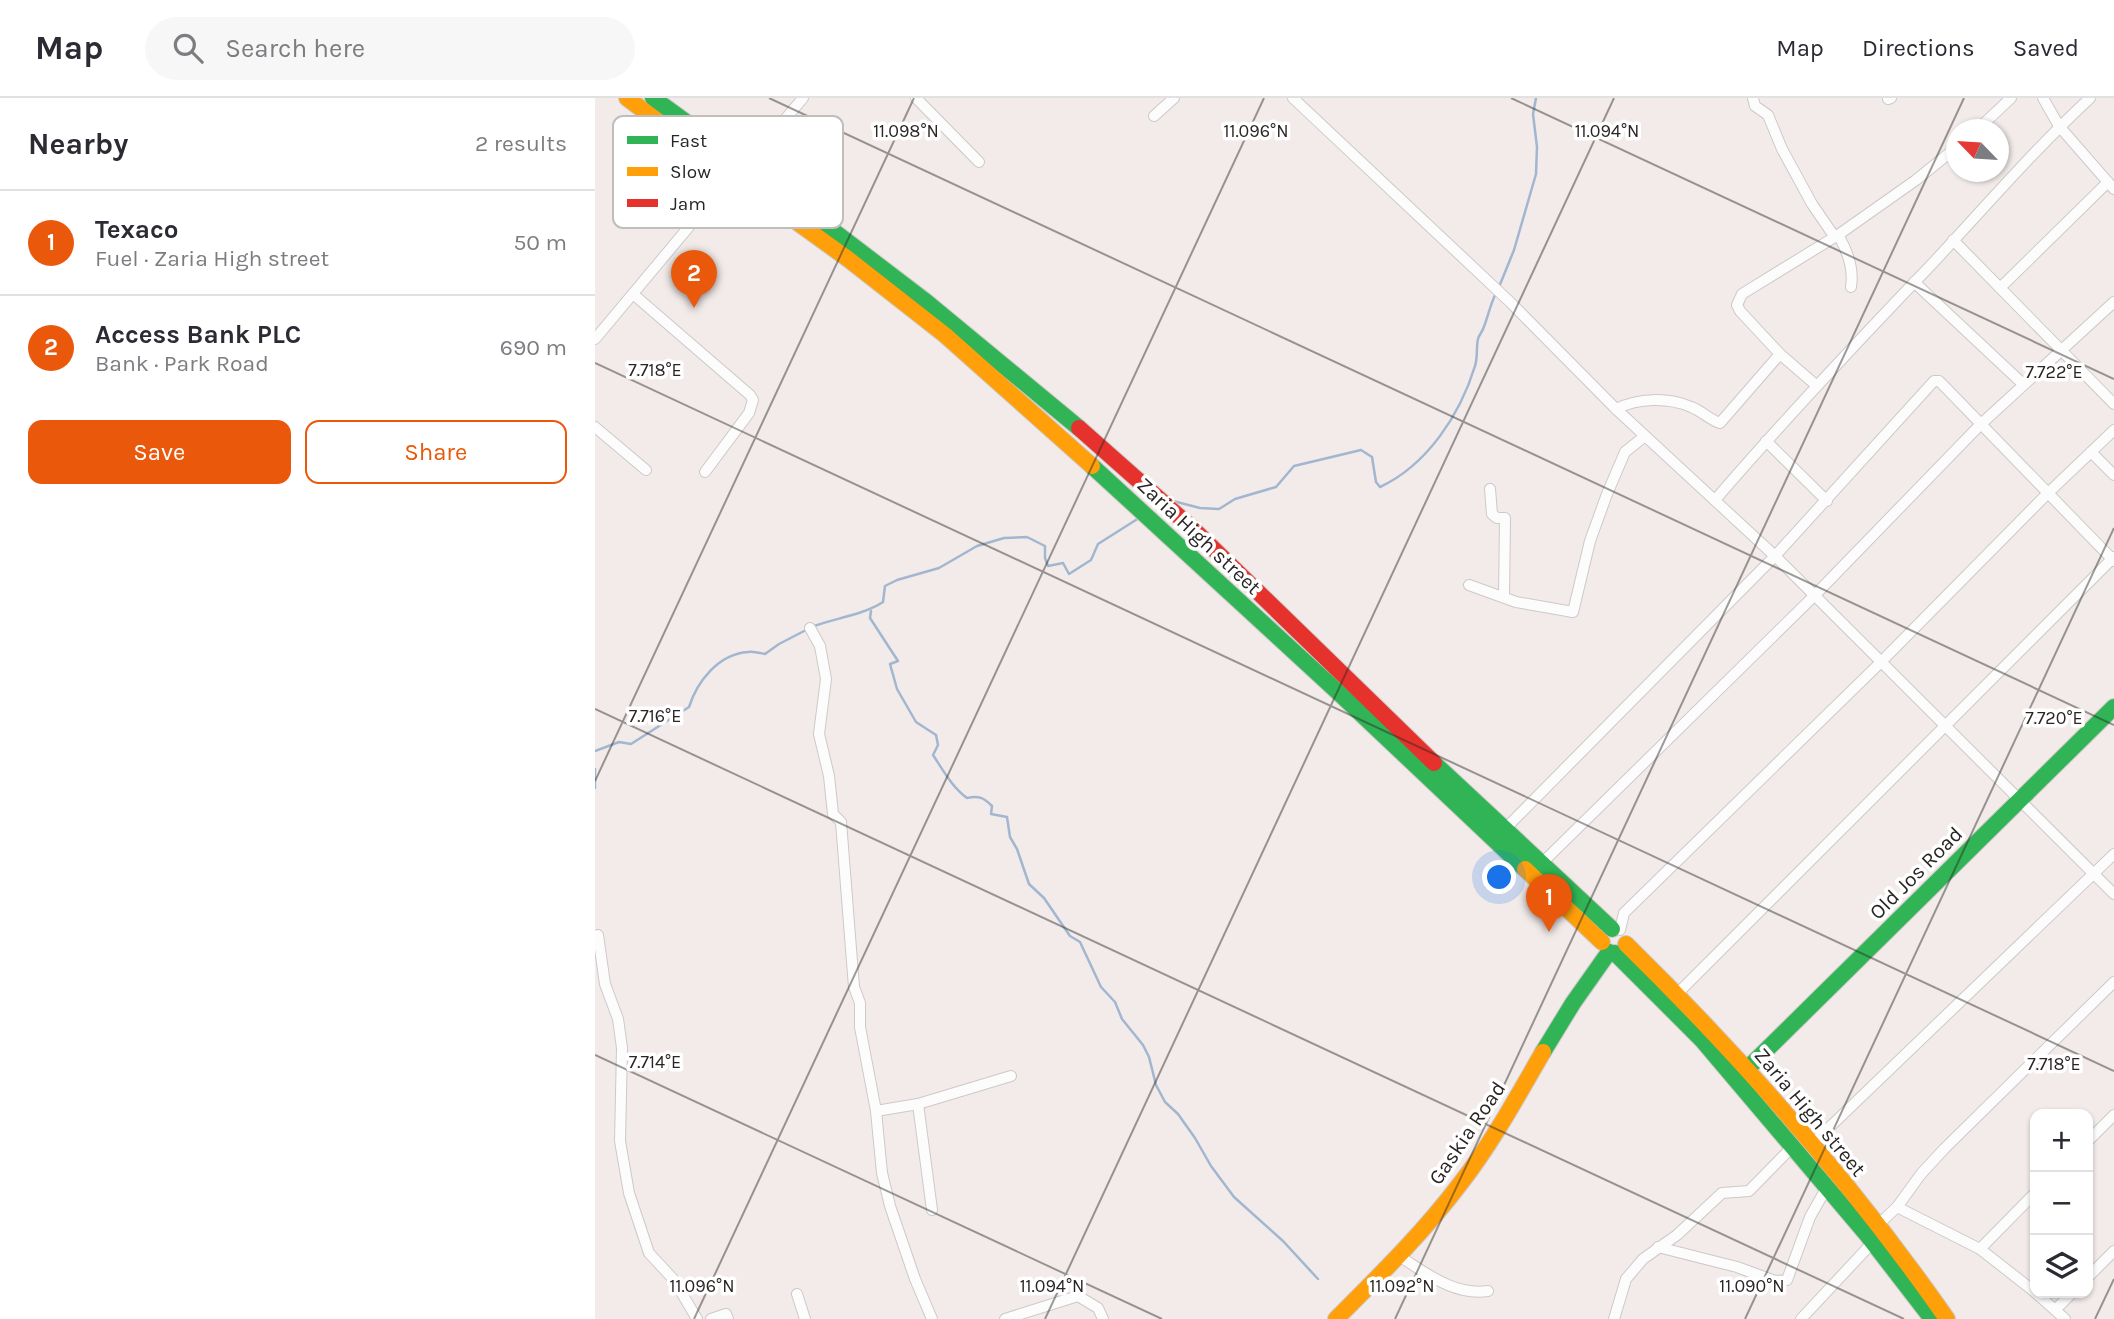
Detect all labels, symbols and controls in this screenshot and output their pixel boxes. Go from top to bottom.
search box [145,17,635,80]
text: Map [35,29,103,67]
icon: search [169,29,207,67]
text: Search here [225,33,365,64]
text: Map [1776,34,1824,62]
text: Directions [1862,34,1975,62]
text: Saved [2013,34,2079,62]
legend [613,116,843,228]
north arrow [1946,119,2009,182]
text: 11.098°N [873,120,939,142]
text: 11.096°N [1224,120,1288,142]
text: 11.094°N [1575,120,1639,142]
text: Nearby [28,126,128,162]
text: 2 results [475,130,567,157]
text: Fast [670,130,707,152]
text: Slow [670,161,711,183]
text: Jam [670,193,706,215]
text: Texaco [95,214,179,245]
text: 1 [47,229,55,256]
text: 50 m [513,229,567,256]
text: Fuel · Zaria High street [95,245,329,272]
pin: 2 [671,250,717,308]
text: Access Bank PLC [95,319,301,350]
text: 2 [44,334,58,361]
text: 690 m [500,334,567,361]
text: Bank · Park Road [95,350,269,377]
text: 7.718°E [628,359,682,381]
text: 7.722°E [2025,361,2083,383]
button: Save [28,420,291,484]
button: Share [305,420,567,484]
street label: Zaria High street [1132,473,1266,599]
text: 7.716°E [629,705,681,727]
text: 7.720°E [2025,707,2083,729]
street label: Old Jos Road [1865,822,1967,924]
your location [1482,860,1516,894]
pin: 1 [1526,874,1572,932]
street label: Zaria High street [1749,1043,1871,1181]
text: 7.714°E [629,1051,681,1073]
text: 7.718°E [2027,1053,2081,1075]
street label: Gaskia Road [1424,1077,1510,1189]
map controls [2030,1109,2093,1298]
button: + [2030,1109,2093,1172]
button: − [2030,1172,2093,1235]
button: layers [2030,1235,2093,1298]
text: 11.096°N [670,1275,734,1297]
text: 11.094°N [1020,1275,1084,1297]
text: 11.092°N [1369,1275,1435,1297]
text: 11.090°N [1719,1275,1785,1297]

